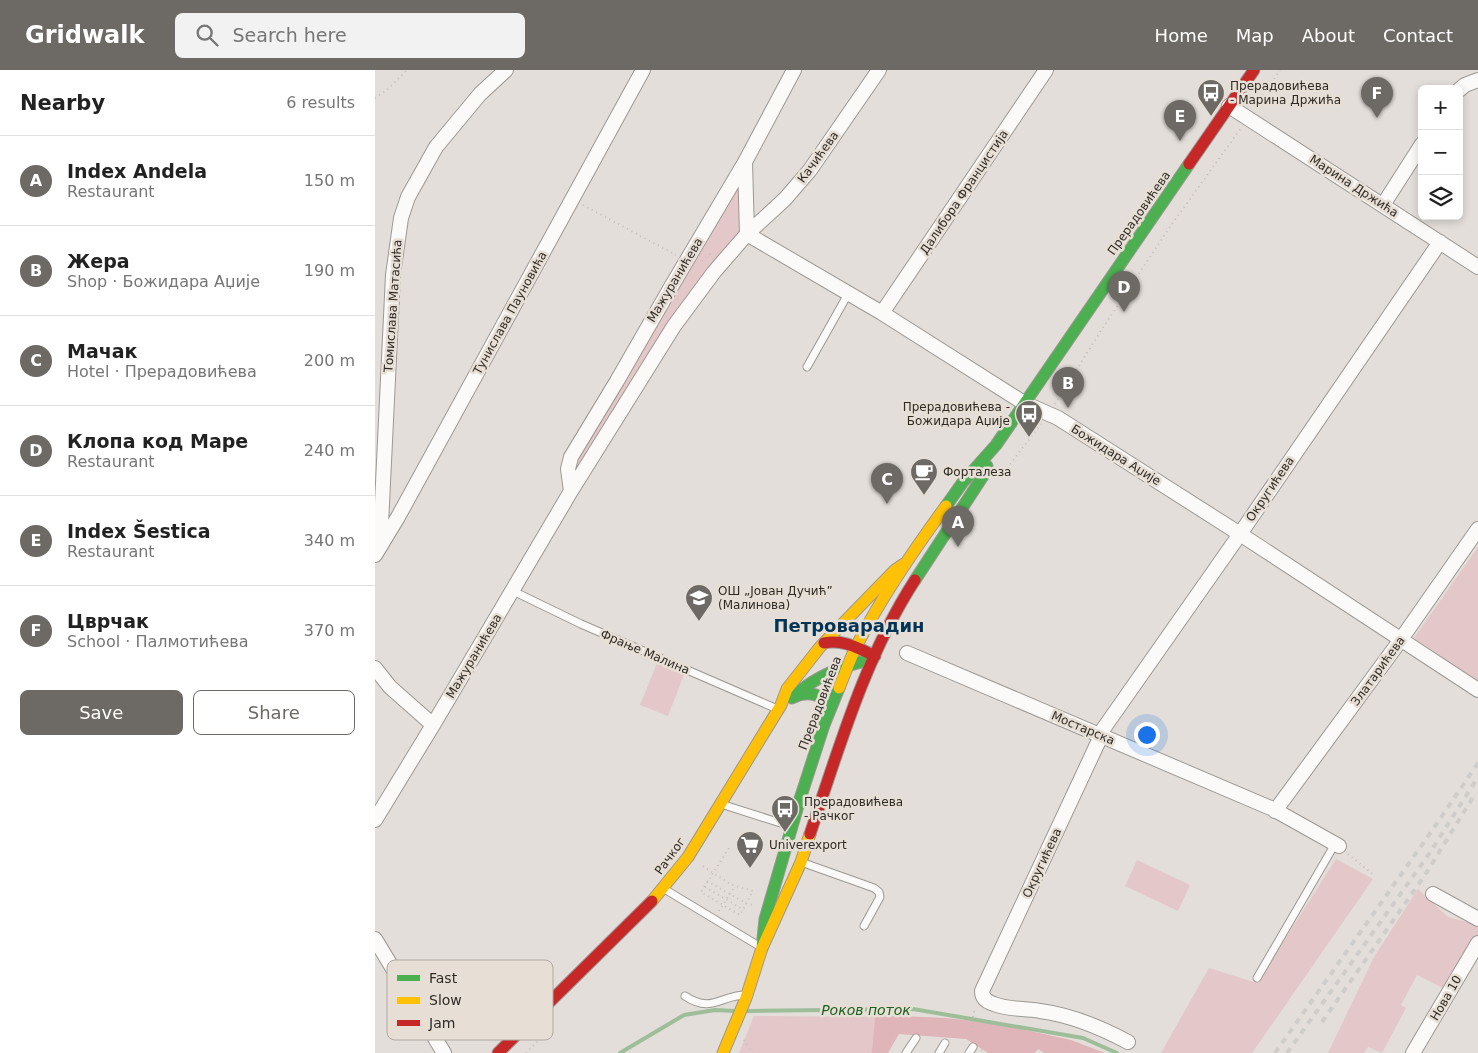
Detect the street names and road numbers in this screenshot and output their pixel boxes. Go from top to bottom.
street label: Далибора Францистија [917,127,1011,257]
street label: Качићева [795,128,841,186]
street label: Марина Држића [1307,152,1401,220]
street label: Прерадовићева [1105,168,1173,258]
street label: Мажуранићева [644,235,706,325]
street label: Томислава Матасића [381,239,405,374]
street label: Тунислава Пауновића [470,249,550,378]
street label: Божидара Аџије [1069,422,1163,488]
street label: Округићева [1243,454,1297,524]
street label: Мажуранићева [443,611,505,701]
street label: Фрање Малина [598,627,692,677]
street label: Златарићева [1348,634,1408,708]
street label: Прерадовићева [796,654,844,752]
street label: Мостарска [1049,708,1117,748]
street label: Округићева [1020,826,1064,900]
street label: Рачког [652,835,688,877]
street label: Нова 10 [1427,973,1465,1023]

